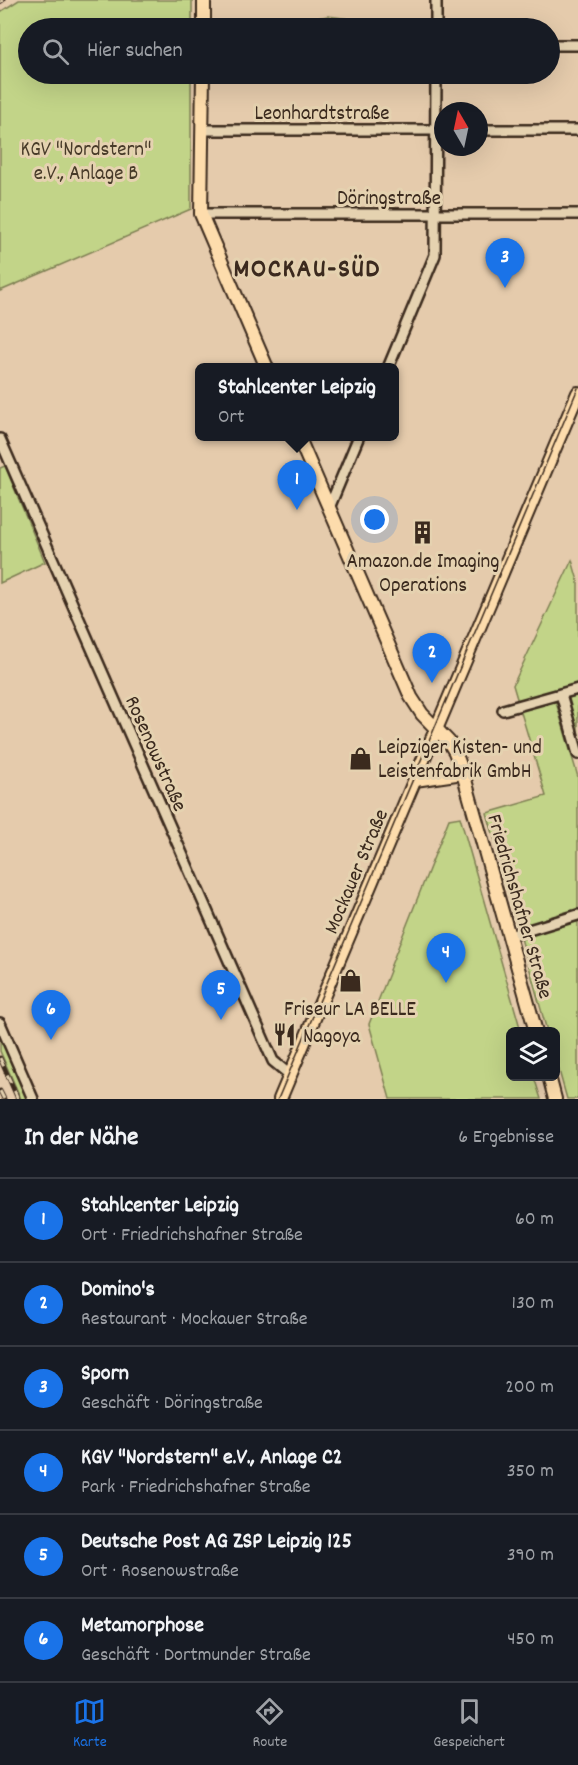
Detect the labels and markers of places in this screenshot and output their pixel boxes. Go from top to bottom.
pin: 3 [486,238,524,288]
pin: 1 [278,460,316,510]
building icon: Amazon.de Imaging Operations [410,519,436,545]
place label: Amazon.de Imaging Operations [347,548,499,602]
pin: 2 [412,634,452,683]
place label: Leipziger Kisten- und Leistenfabrik GmbH [378,734,542,788]
shop icon: Leipziger Kisten- und Leistenfabrik GmbH [347,745,373,771]
pin: 4 [426,934,466,983]
shop icon: Friseur LA BELLE [337,967,363,993]
pin: 5 [202,970,240,1020]
pin: 6 [32,990,70,1040]
place label: Friseur LA BELLE [284,996,416,1026]
restaurant icon: Nagoya [272,1022,298,1048]
place label: Nagoya [303,1023,361,1053]

